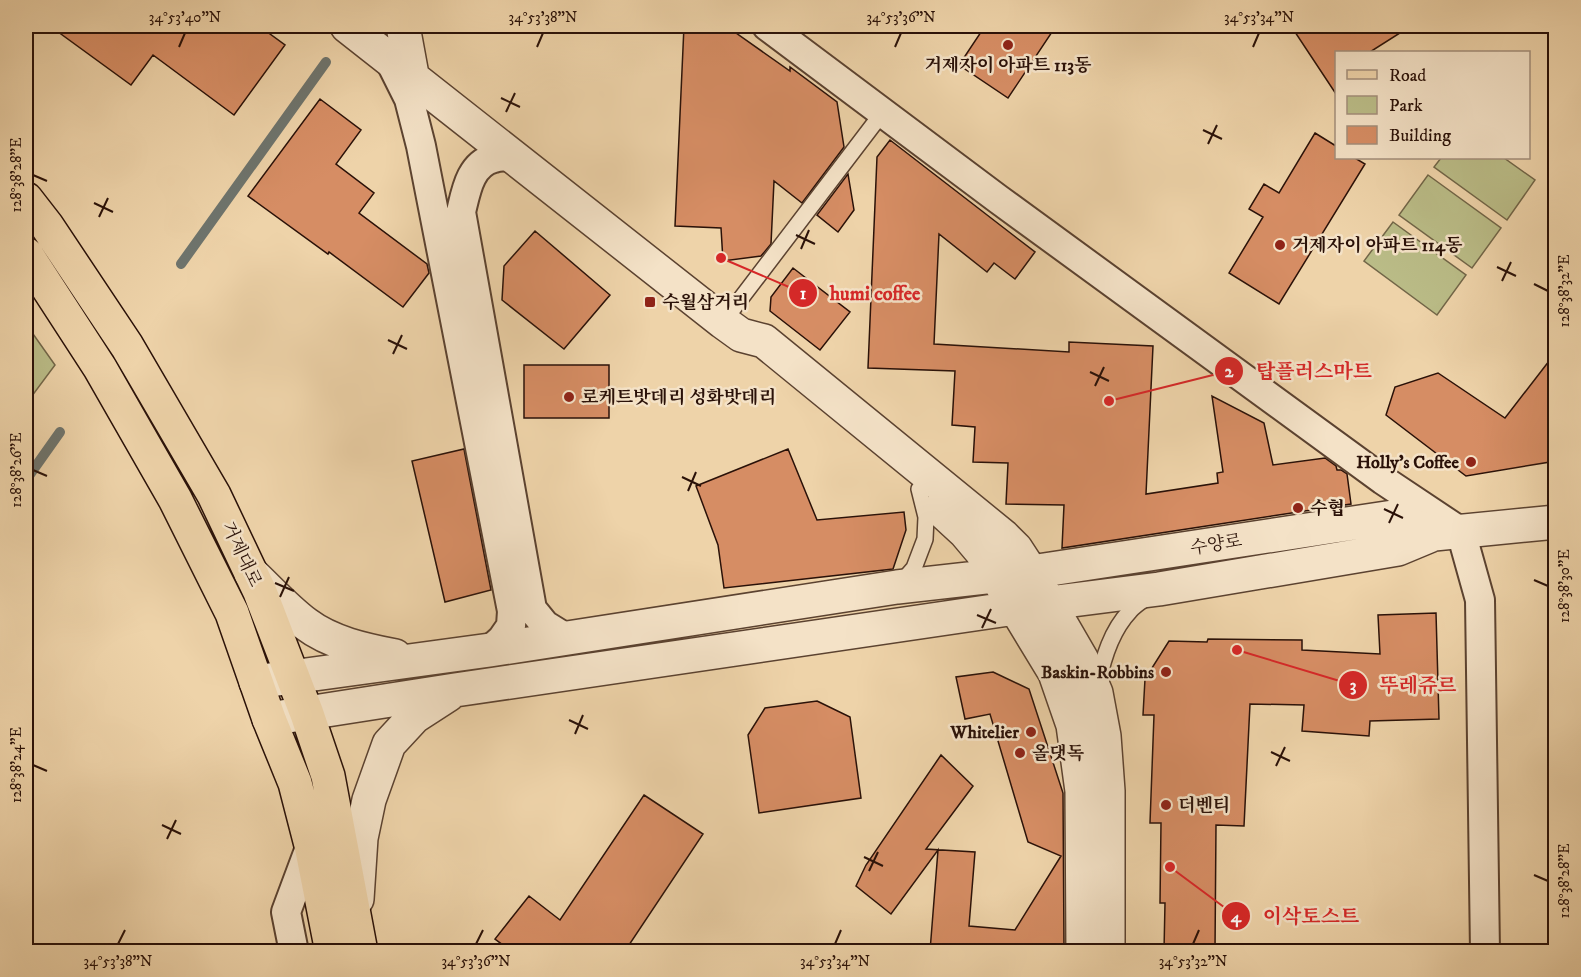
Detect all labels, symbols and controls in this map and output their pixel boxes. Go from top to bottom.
text: 34°53'40"N [149,8,221,27]
text: 34°53'38"N [509,8,577,27]
text: 34°53'36"N [866,8,936,27]
text: 34°53'34"N [1224,8,1294,27]
marker: 거제자이 아파트 113동 [1001,38,1015,52]
legend [1335,51,1530,159]
place label: 거제자이 아파트 113동 [925,55,1092,77]
text: Road [1389,65,1426,87]
text: Park [1389,95,1423,117]
text: Building [1389,125,1451,147]
text: 128°38'28"E [7,137,26,213]
place label: 거제자이 아파트 114동 [1292,235,1463,257]
marker: 거제자이 아파트 114동 [1273,238,1287,252]
text: 128°38'32"E [1555,254,1574,328]
callout: humi coffee [788,274,933,312]
text: humi coffee [829,282,921,307]
text: 1 [800,283,807,305]
place label: 수월삼거리 [662,292,749,314]
marker: 수월삼거리 [643,295,657,309]
callout: 탑플러스마트 [1214,352,1384,390]
text: 탑플러스마트 [1256,360,1372,385]
text: 2 [1225,361,1235,383]
place label: 로케트밧데리 성화밧데리 [581,387,776,409]
marker: 로케트밧데리 성화밧데리 [562,390,576,404]
text: 128°38'26"E [7,432,26,508]
place label: Holly's Coffee [1356,452,1460,474]
marker: Holly's Coffee [1464,455,1478,469]
place label: 수협 [1310,498,1345,520]
marker: 수협 [1291,501,1305,515]
street label: 거제대로 [216,518,266,591]
street label: 수양로 [1189,530,1244,560]
text: 128°38'30"E [1555,549,1574,623]
place label: Baskin-Robbins [1041,662,1154,684]
marker: Baskin-Robbins [1159,665,1173,679]
callout: 뚜레쥬르 [1338,666,1469,704]
text: 뚜레쥬르 [1379,674,1457,699]
text: 3 [1350,675,1357,697]
place label: Whitelier [950,722,1019,744]
marker: Whitelier [1024,725,1038,739]
text: 128°38'24"E [7,727,26,803]
place label: 올댓독 [1032,743,1085,765]
marker: 올댓독 [1013,746,1027,760]
place label: 더벤티 [1178,795,1230,817]
marker: 더벤티 [1159,798,1173,812]
text: 128°38'28"E [1555,843,1574,919]
callout: 이삭토스트 [1221,897,1372,935]
text: 이삭토스트 [1263,905,1359,930]
text: 4 [1230,906,1242,928]
text: 34°53'38"N [84,952,152,971]
text: 34°53'36"N [441,952,511,971]
text: 34°53'34"N [800,952,870,971]
text: 34°53'32"N [1159,952,1227,971]

